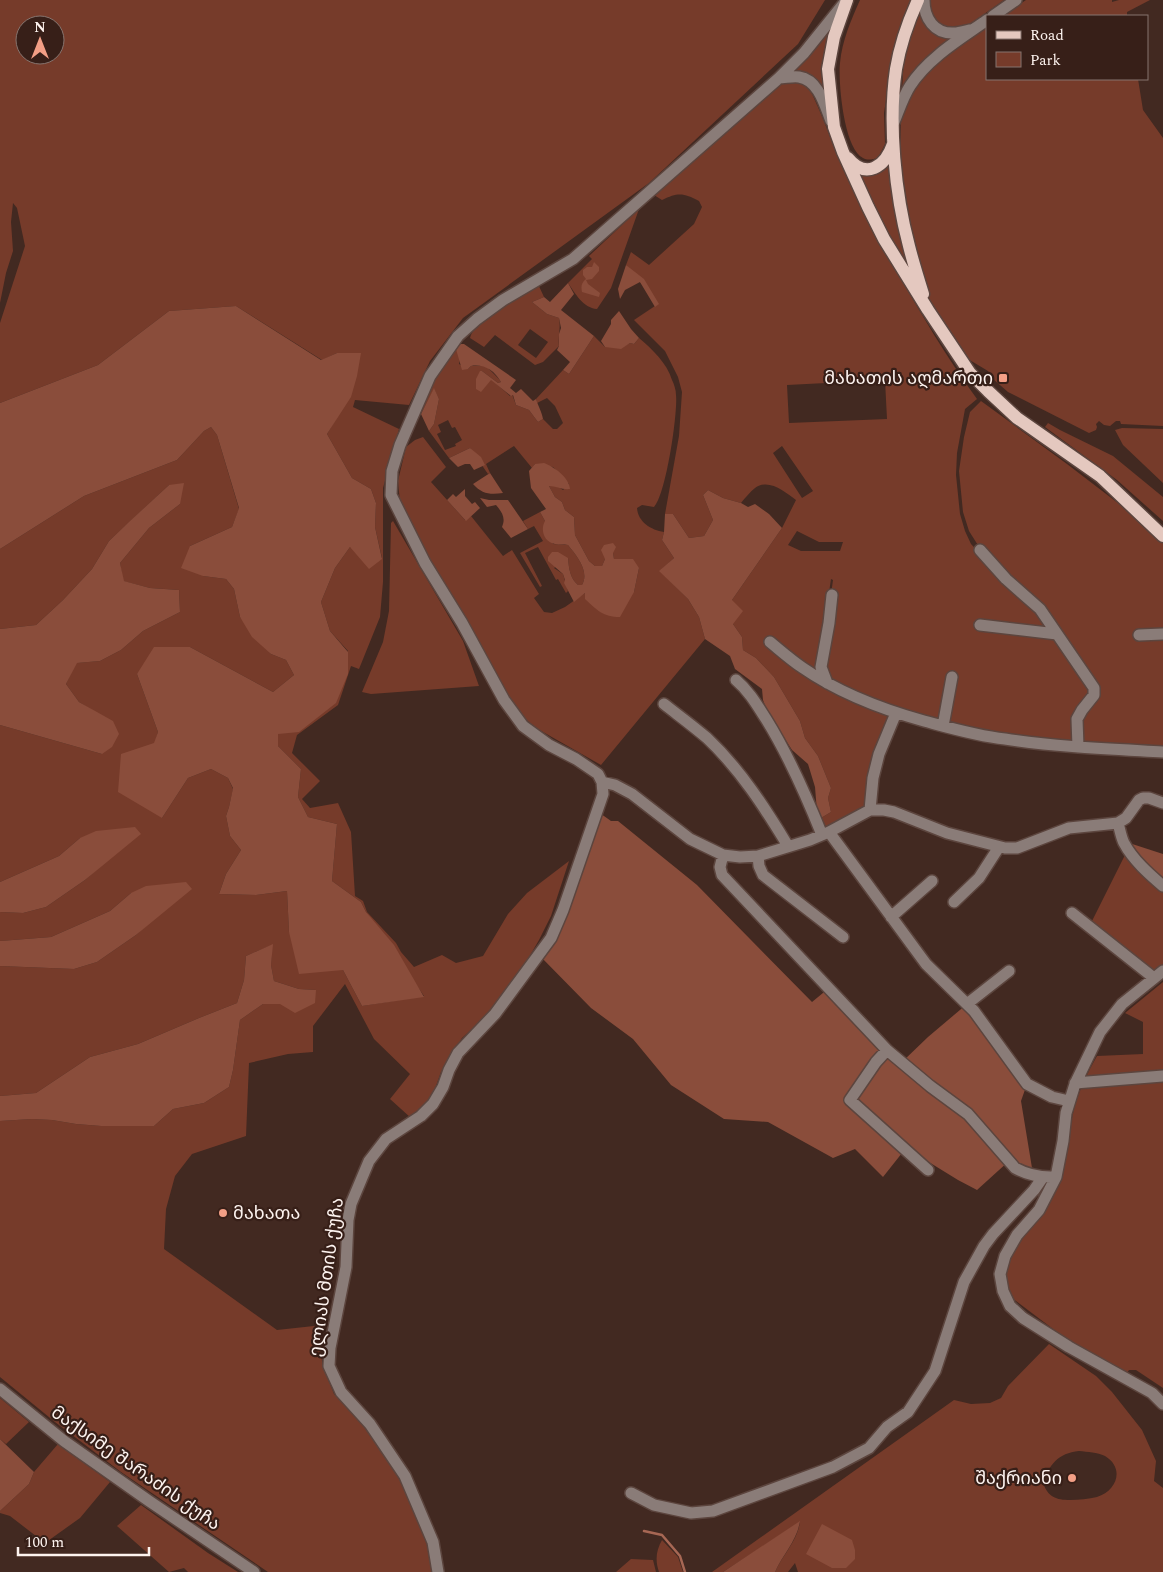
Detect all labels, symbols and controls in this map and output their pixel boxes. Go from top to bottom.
north arrow [15,15,65,65]
legend [986,15,1148,80]
text: N [34,17,46,38]
text: Road [1030,24,1064,47]
text: Park [1030,49,1061,72]
place label: მახათის აღმართი [824,365,993,392]
marker: მახათის აღმართი [997,372,1009,384]
street label: ელიას მთის ქუჩა [302,1196,351,1358]
place label: მახათა [233,1200,300,1227]
marker: მახათა [217,1207,229,1219]
street label: მაქსიმე შარაძის ქუჩა [45,1400,226,1537]
place label: შაქრიანი [975,1465,1062,1492]
marker: შაქრიანი [1066,1472,1078,1484]
scale bar [18,1524,149,1556]
text: 100 m [25,1531,64,1554]

